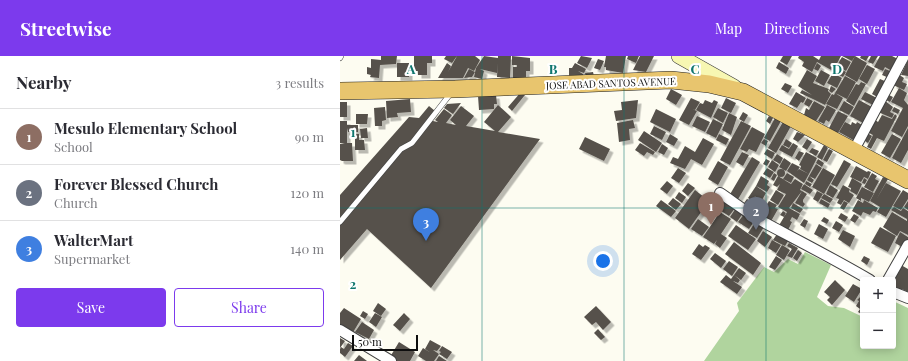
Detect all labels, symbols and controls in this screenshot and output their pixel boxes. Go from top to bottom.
text: Streetwise [20,15,112,41]
text: Map [715,19,742,38]
text: Directions [764,19,830,38]
text: Saved [852,19,888,38]
text: A [406,60,416,77]
text: B [549,60,558,77]
text: C [690,60,700,77]
text: D [832,60,842,77]
text: Nearby [16,71,71,93]
text: 3 results [275,74,324,91]
street label: JOSE ABAD SANTOS AVENUE [545,74,676,92]
text: Mesulo Elementary School [54,118,237,138]
text: 1 [351,123,356,140]
text: 1 [27,128,31,145]
text: 90 m [295,128,324,145]
text: School [54,138,93,155]
text: Forever Blessed Church [54,174,218,194]
text: 2 [26,184,32,201]
text: 120 m [290,184,324,201]
pin: 1 [698,192,724,225]
text: Church [54,194,98,211]
pin: 2 [743,197,769,230]
pin: 3 [413,208,439,241]
text: WalterMart [54,230,133,250]
text: 3 [26,240,32,257]
text: 140 m [290,240,324,257]
text: Supermarket [54,250,130,267]
your location [593,251,613,271]
text: 2 [350,275,357,292]
map controls [860,277,896,349]
button: + [860,277,896,313]
button: Save [16,288,166,327]
button: Share [174,288,324,327]
button: − [860,313,896,349]
scale bar [352,333,418,352]
text: 50 m [358,334,382,349]

